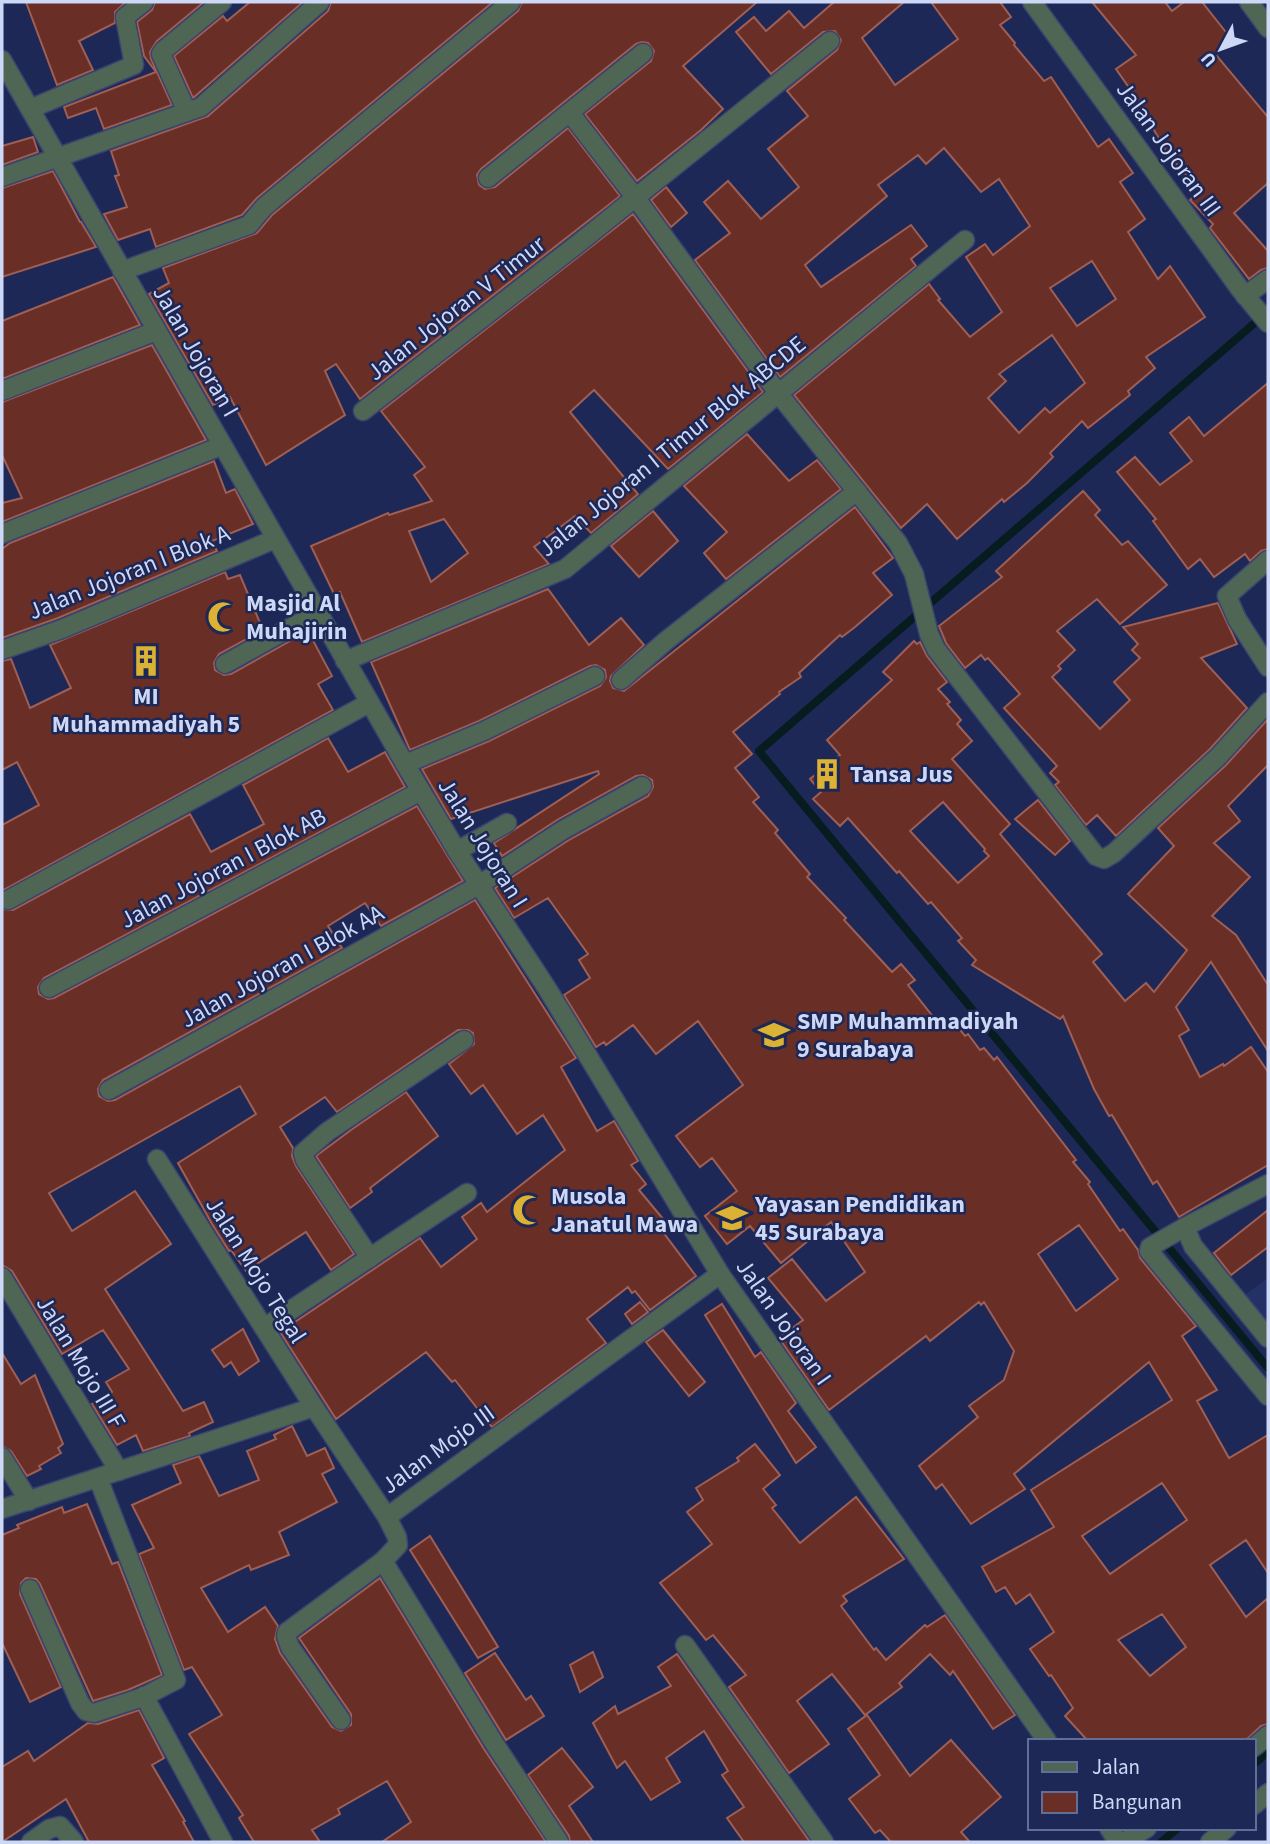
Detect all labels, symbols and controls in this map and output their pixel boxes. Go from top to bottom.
north arrow [1186,14,1256,84]
text: U [1195,46,1224,73]
street label: Jalan Jojoran III [1107,74,1230,224]
street label: Jalan Jojoran V Timur [360,227,554,389]
street label: Jalan Jojoran I [144,279,248,424]
street label: Jalan Jojoran I Timur Blok ABCDE [531,327,814,565]
street label: Jalan Jojoran I Blok A [23,516,235,629]
place label: Masjid Al Muhajirin [246,586,347,649]
mosque icon: Masjid Al Muhajirin [206,600,240,634]
building icon: MI Muhammadiyah 5 [129,644,163,678]
place label: MI Muhammadiyah 5 [52,679,240,742]
building icon: Tansa Jus [810,757,844,791]
place label: Tansa Jus [850,757,953,792]
street label: Jalan Jojoran I [429,772,536,915]
street label: Jalan Jojoran I Blok AB [114,799,333,938]
street label: Jalan Jojoran I Blok AA [174,896,390,1037]
place label: SMP Muhammadiyah 9 Surabaya [797,1004,1019,1067]
school or university icon: SMP Muhammadiyah 9 Surabaya [757,1018,791,1052]
place label: Musola Janatul Mawa [551,1179,698,1242]
place label: Yayasan Pendidikan 45 Surabaya [754,1187,965,1250]
street label: Jalan Mojo Tegal [197,1190,315,1350]
mosque icon: Musola Janatul Mawa [511,1193,545,1227]
school or university icon: Yayasan Pendidikan 45 Surabaya [715,1201,749,1235]
street label: Jalan Jojoran I [727,1252,840,1393]
street label: Jalan Mojo III F [27,1289,134,1435]
street label: Jalan Mojo III [374,1396,502,1503]
legend [1028,1739,1256,1830]
text: Jalan [1092,1752,1140,1782]
text: Bangunan [1092,1787,1182,1817]

